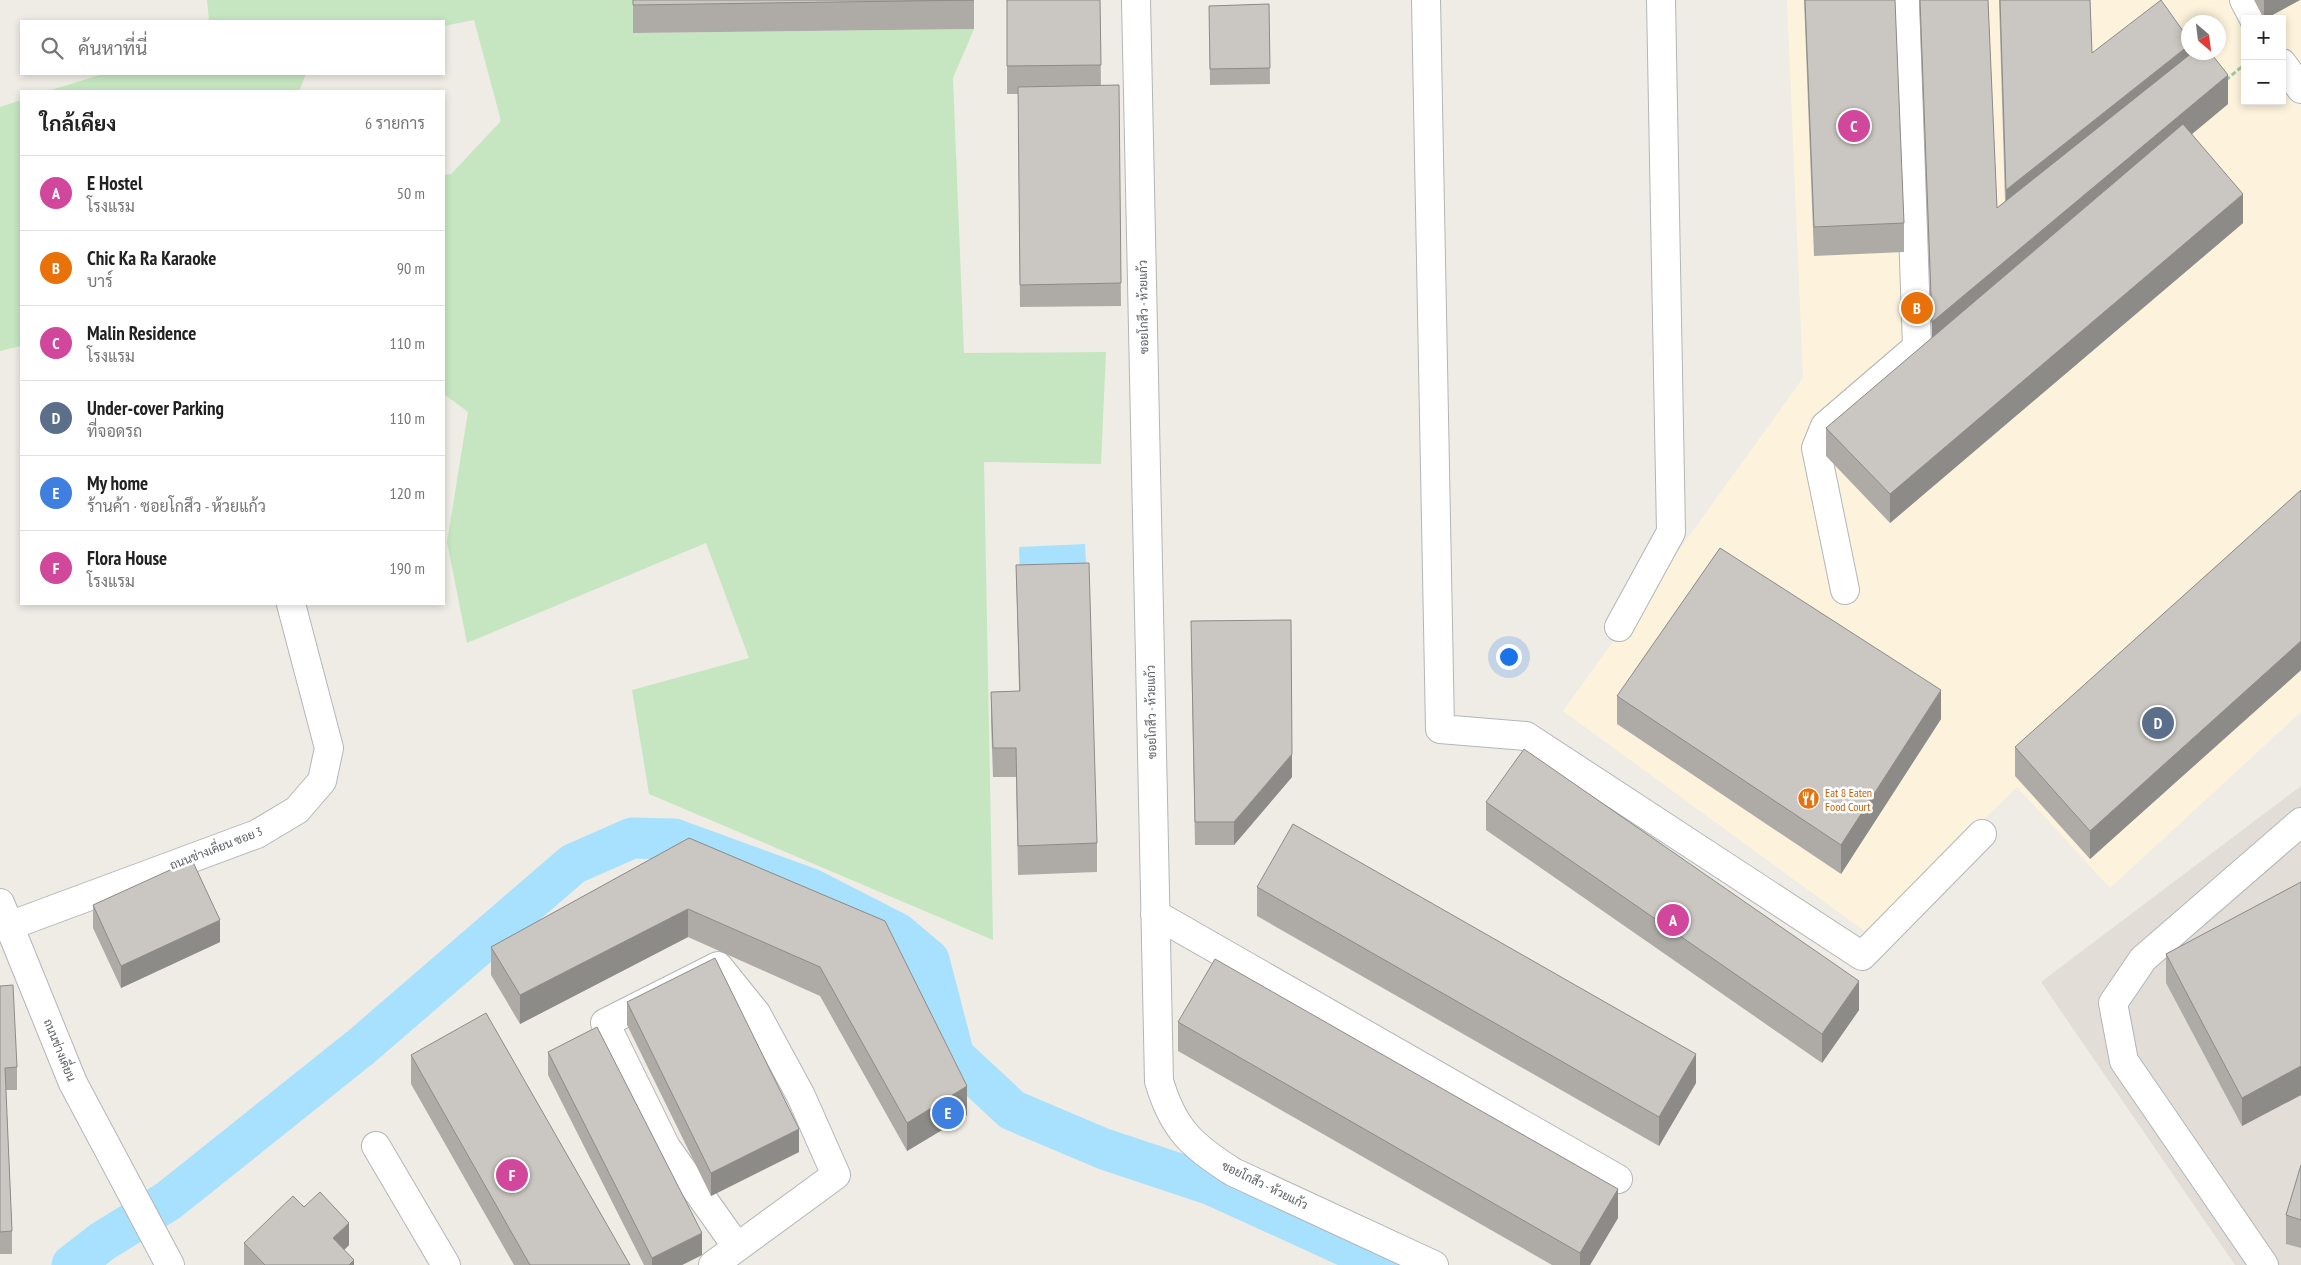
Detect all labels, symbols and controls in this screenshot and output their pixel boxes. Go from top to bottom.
north arrow [2181,15,2226,60]
map controls [2241,15,2286,105]
button: + [2241,15,2286,60]
search box [20,20,445,75]
icon: search [38,34,66,62]
text: ค้นหาที่นี่ [78,36,147,60]
button: − [2241,60,2286,105]
pin: C [1838,107,1870,145]
text: ใกล้เคียง [40,110,116,137]
text: 6 รายการ [365,113,425,133]
text: E Hostel [87,171,143,195]
text: A [52,183,60,203]
text: 50 m [397,183,425,203]
text: โรงแรม [87,196,135,216]
text: Chic Ka Ra Karaoke [87,246,216,270]
text: B [52,258,60,278]
text: 90 m [397,258,425,278]
street label: ซอยโกสึว - ห้วยแก้ว [1135,260,1151,354]
text: บาร์ [87,271,113,291]
pin: B [1901,289,1933,327]
text: Malin Residence [87,321,196,345]
text: C [52,333,60,353]
text: 110 m [390,333,425,353]
text: โรงแรม [87,346,135,366]
text: Under-cover Parking [87,396,224,420]
text: D [52,408,60,428]
text: 110 m [390,408,425,428]
text: ที่จอดรถ [87,421,142,441]
text: My home [87,471,148,495]
text: E [53,483,59,503]
text: 120 m [390,483,425,503]
text: ร้านค้า · ซอยโกสึว - ห้วยแก้ว [87,496,266,516]
text: Flora House [87,546,167,570]
text: F [53,558,59,578]
text: 190 m [390,558,425,578]
text: โรงแรม [87,571,135,591]
your location [1496,644,1522,670]
street label: ซอยโกสึว - ห้วยแก้ว [1143,665,1159,759]
pin: D [2142,704,2174,742]
place label: Eat 8 Eaten Food Court [1825,785,1872,814]
restaurant icon: Eat 8 Eaten Food Court [1797,787,1821,811]
street label: ถนนช่างเคี่ยน ซอย 3 [166,821,264,873]
pin: A [1657,901,1689,939]
street label: ถนนช่างเคี่ยน [41,1015,82,1084]
pin: E [932,1094,964,1132]
pin: F [496,1156,528,1194]
street label: ซอยโกสึว - ห้วยแก้ว [1219,1158,1311,1212]

